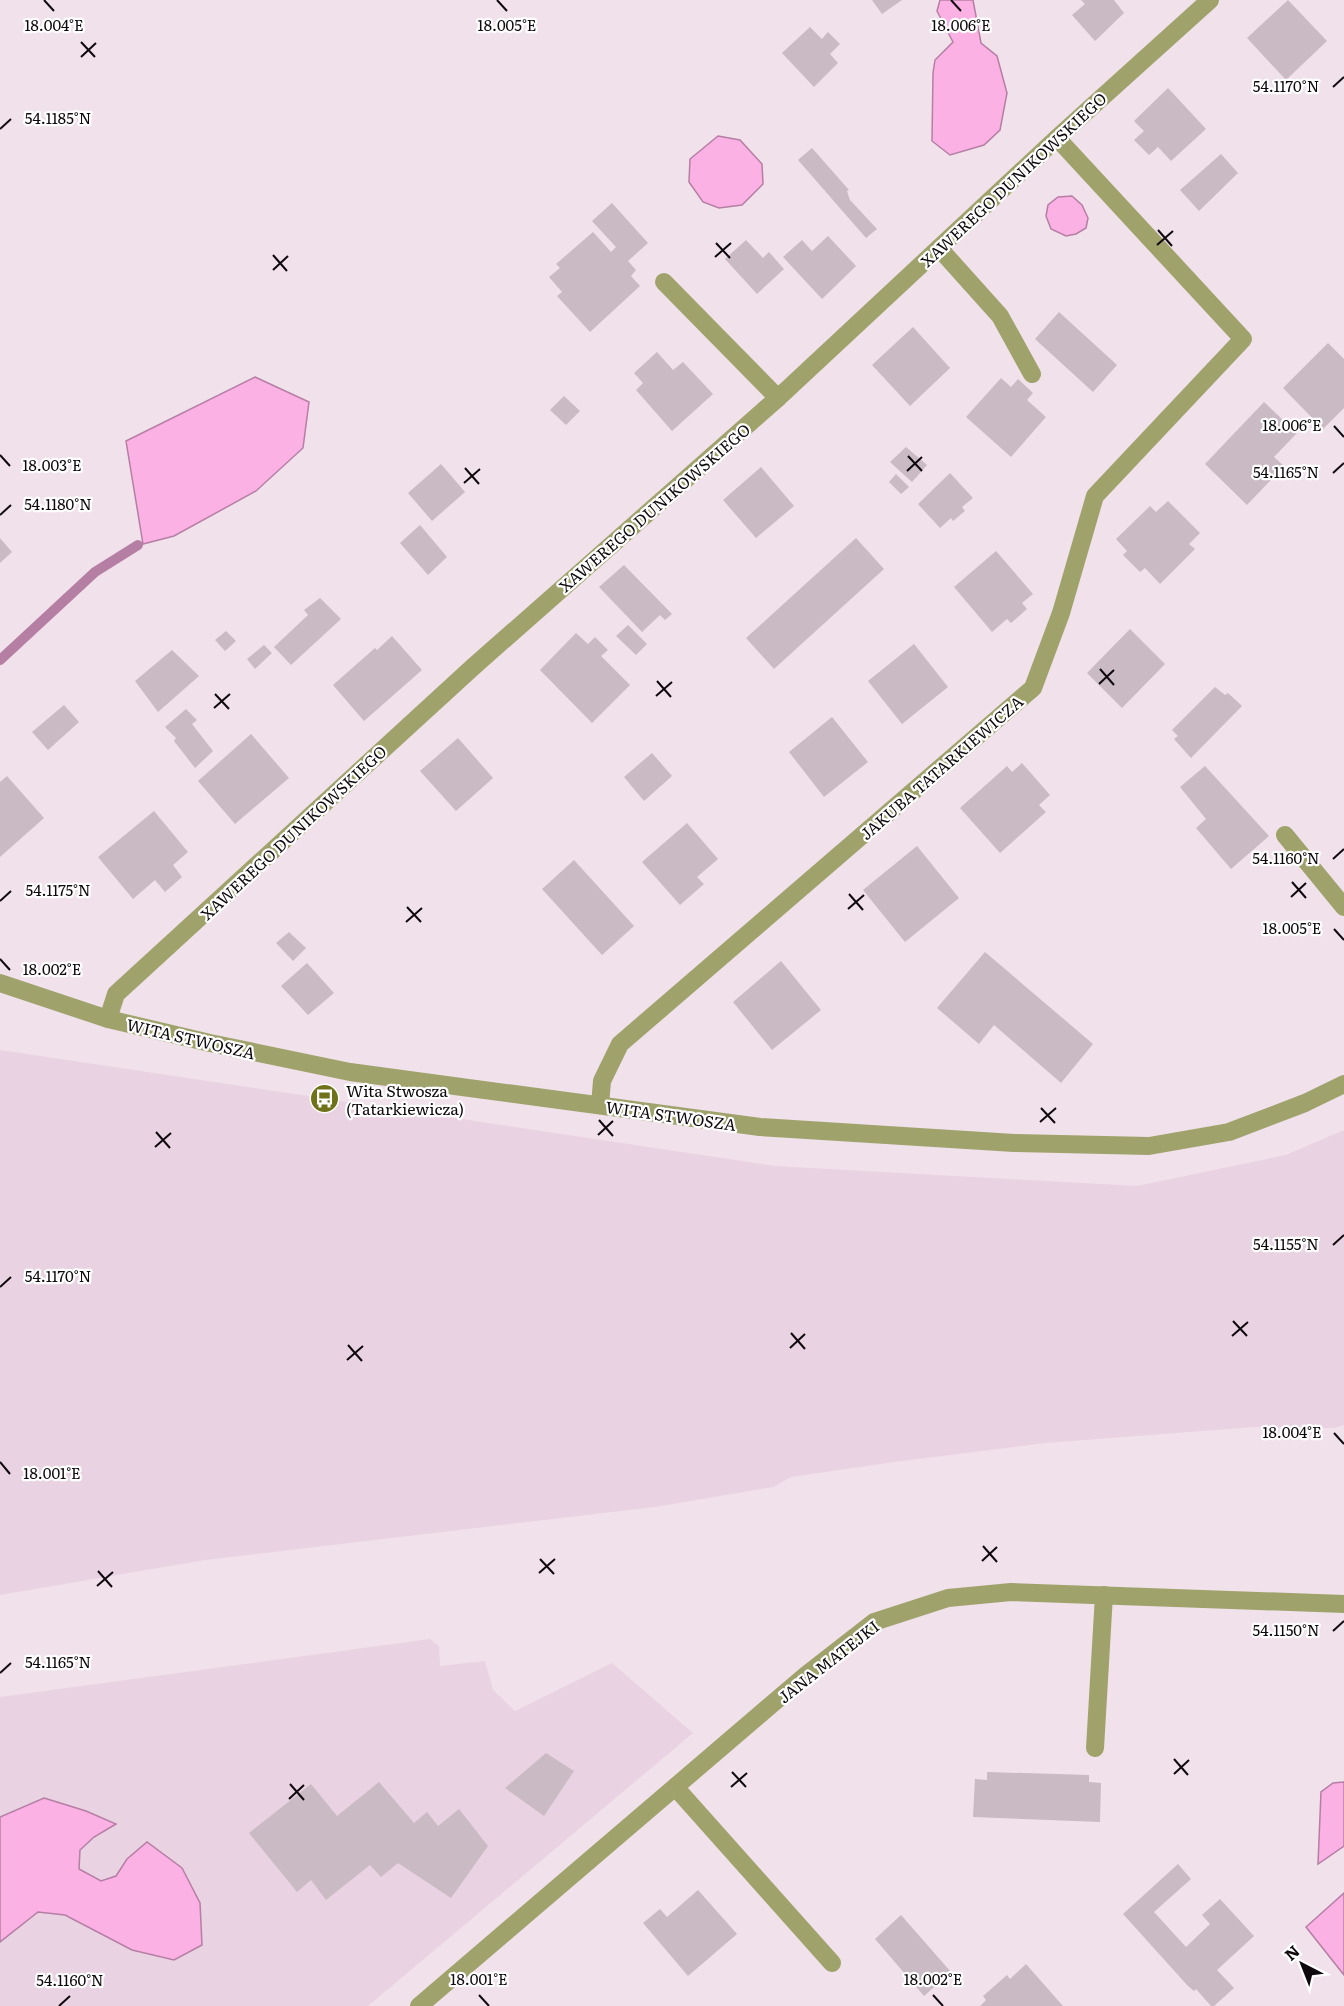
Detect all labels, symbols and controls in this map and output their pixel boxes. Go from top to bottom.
text: 18.004°E [24,13,84,36]
text: 18.005°E [478,13,536,36]
text: 18.006°E [931,13,991,36]
text: 54.1170°N [1253,74,1319,97]
street label: XAWEREGO DUNIKOWSKIEGO [915,86,1111,272]
text: 54.1185°N [25,106,91,129]
text: 18.006°E [1262,413,1322,436]
street label: XAWEREGO DUNIKOWSKIEGO [553,417,755,597]
text: 18.003°E [22,453,82,476]
text: 54.1165°N [1253,460,1319,483]
text: 54.1180°N [24,492,92,515]
street label: JAKUBA TATARKIEWICZA [854,689,1028,845]
street label: XAWEREGO DUNIKOWSKIEGO [195,739,391,925]
text: 54.1160°N [1252,846,1320,869]
text: 54.1175°N [26,878,90,901]
text: 18.005°E [1263,916,1321,939]
text: 18.002°E [23,957,81,980]
street label: WITA STWOSZA [124,1012,258,1065]
place label: Wita Stwosza (Tatarkiewicza) [346,1078,464,1120]
bus stop icon: Wita Stwosza (Tatarkiewicza) [309,1083,341,1115]
street label: WITA STWOSZA [604,1094,738,1136]
text: 54.1155°N [1253,1232,1319,1255]
text: 54.1170°N [25,1264,91,1287]
text: 18.004°E [1262,1420,1322,1443]
text: 18.001°E [23,1461,81,1484]
street label: JANA MATEJKI [772,1614,884,1708]
text: 54.1150°N [1253,1618,1319,1641]
text: 54.1165°N [25,1650,91,1673]
north arrow [1272,1934,1332,1994]
text: N [1278,1939,1304,1966]
text: 18.001°E [450,1967,508,1990]
text: 18.002°E [904,1967,962,1990]
text: 54.1160°N [36,1968,104,1991]

